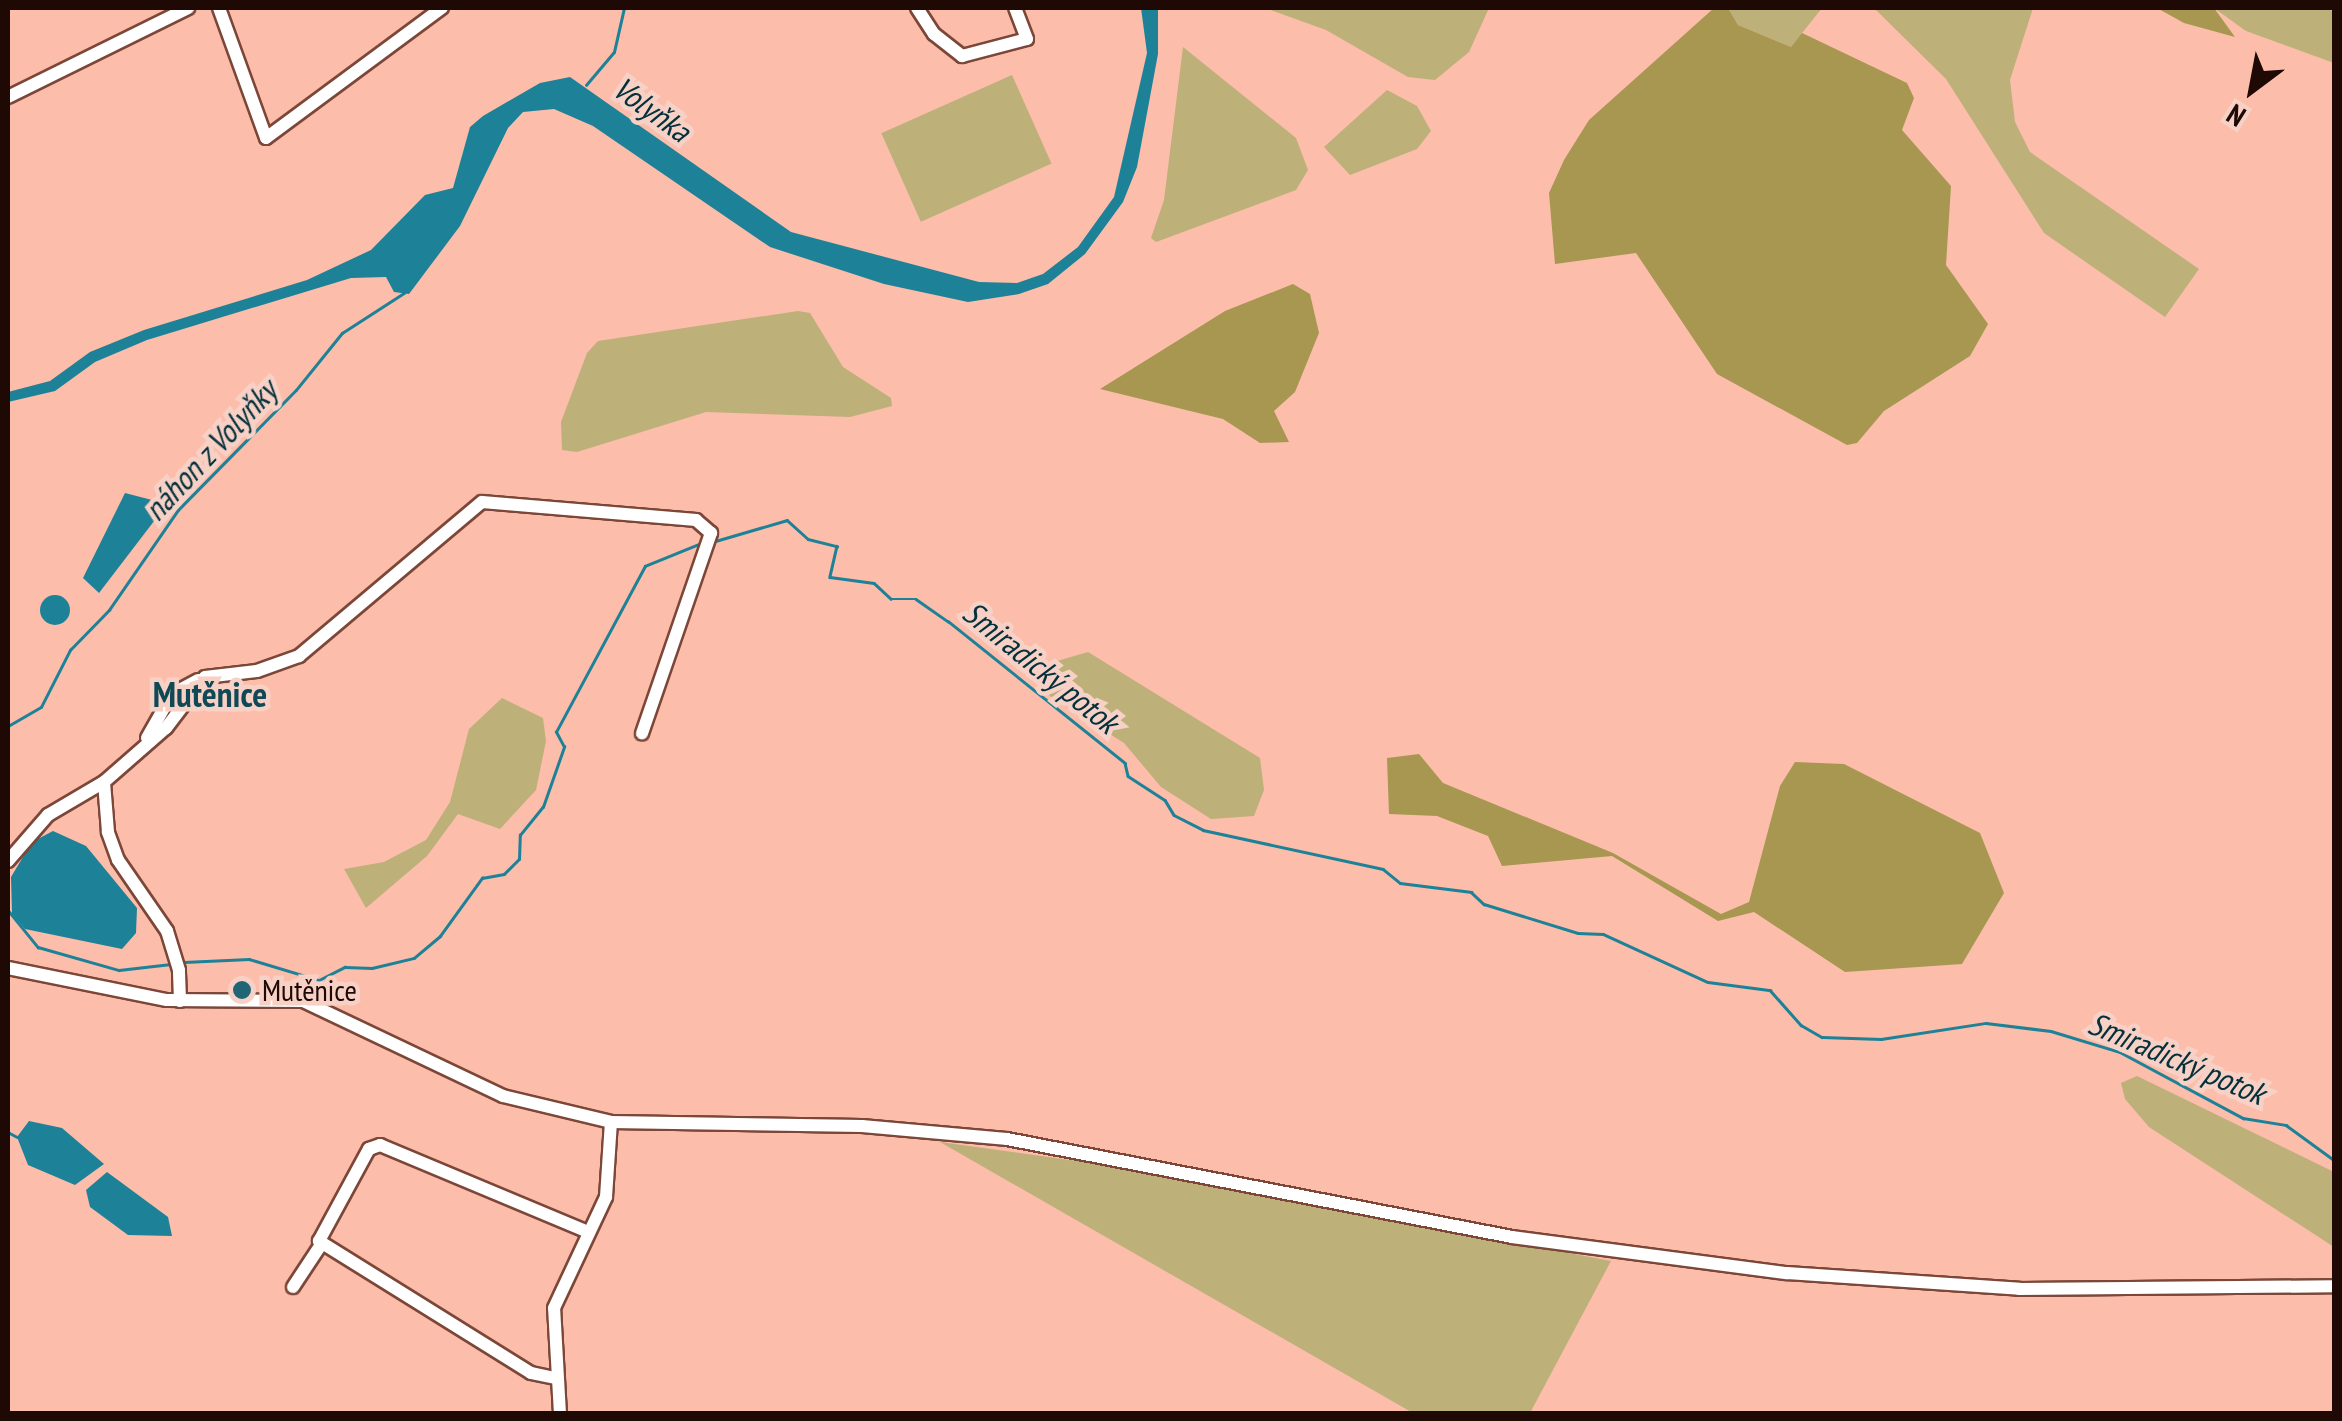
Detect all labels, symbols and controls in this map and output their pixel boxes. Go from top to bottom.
north arrow [2202,40,2302,140]
water label: Volyňka [606,68,698,150]
text: N [2220,96,2252,136]
water label: náhon z Volyňky [135,371,285,529]
water label: Smiradický potok [955,593,1127,741]
district label: Mutěnice [153,673,267,715]
place label: Mutěnice [262,972,357,1008]
marker: Mutěnice [231,979,253,1001]
water label: Smiradický potok [2083,1003,2271,1113]

